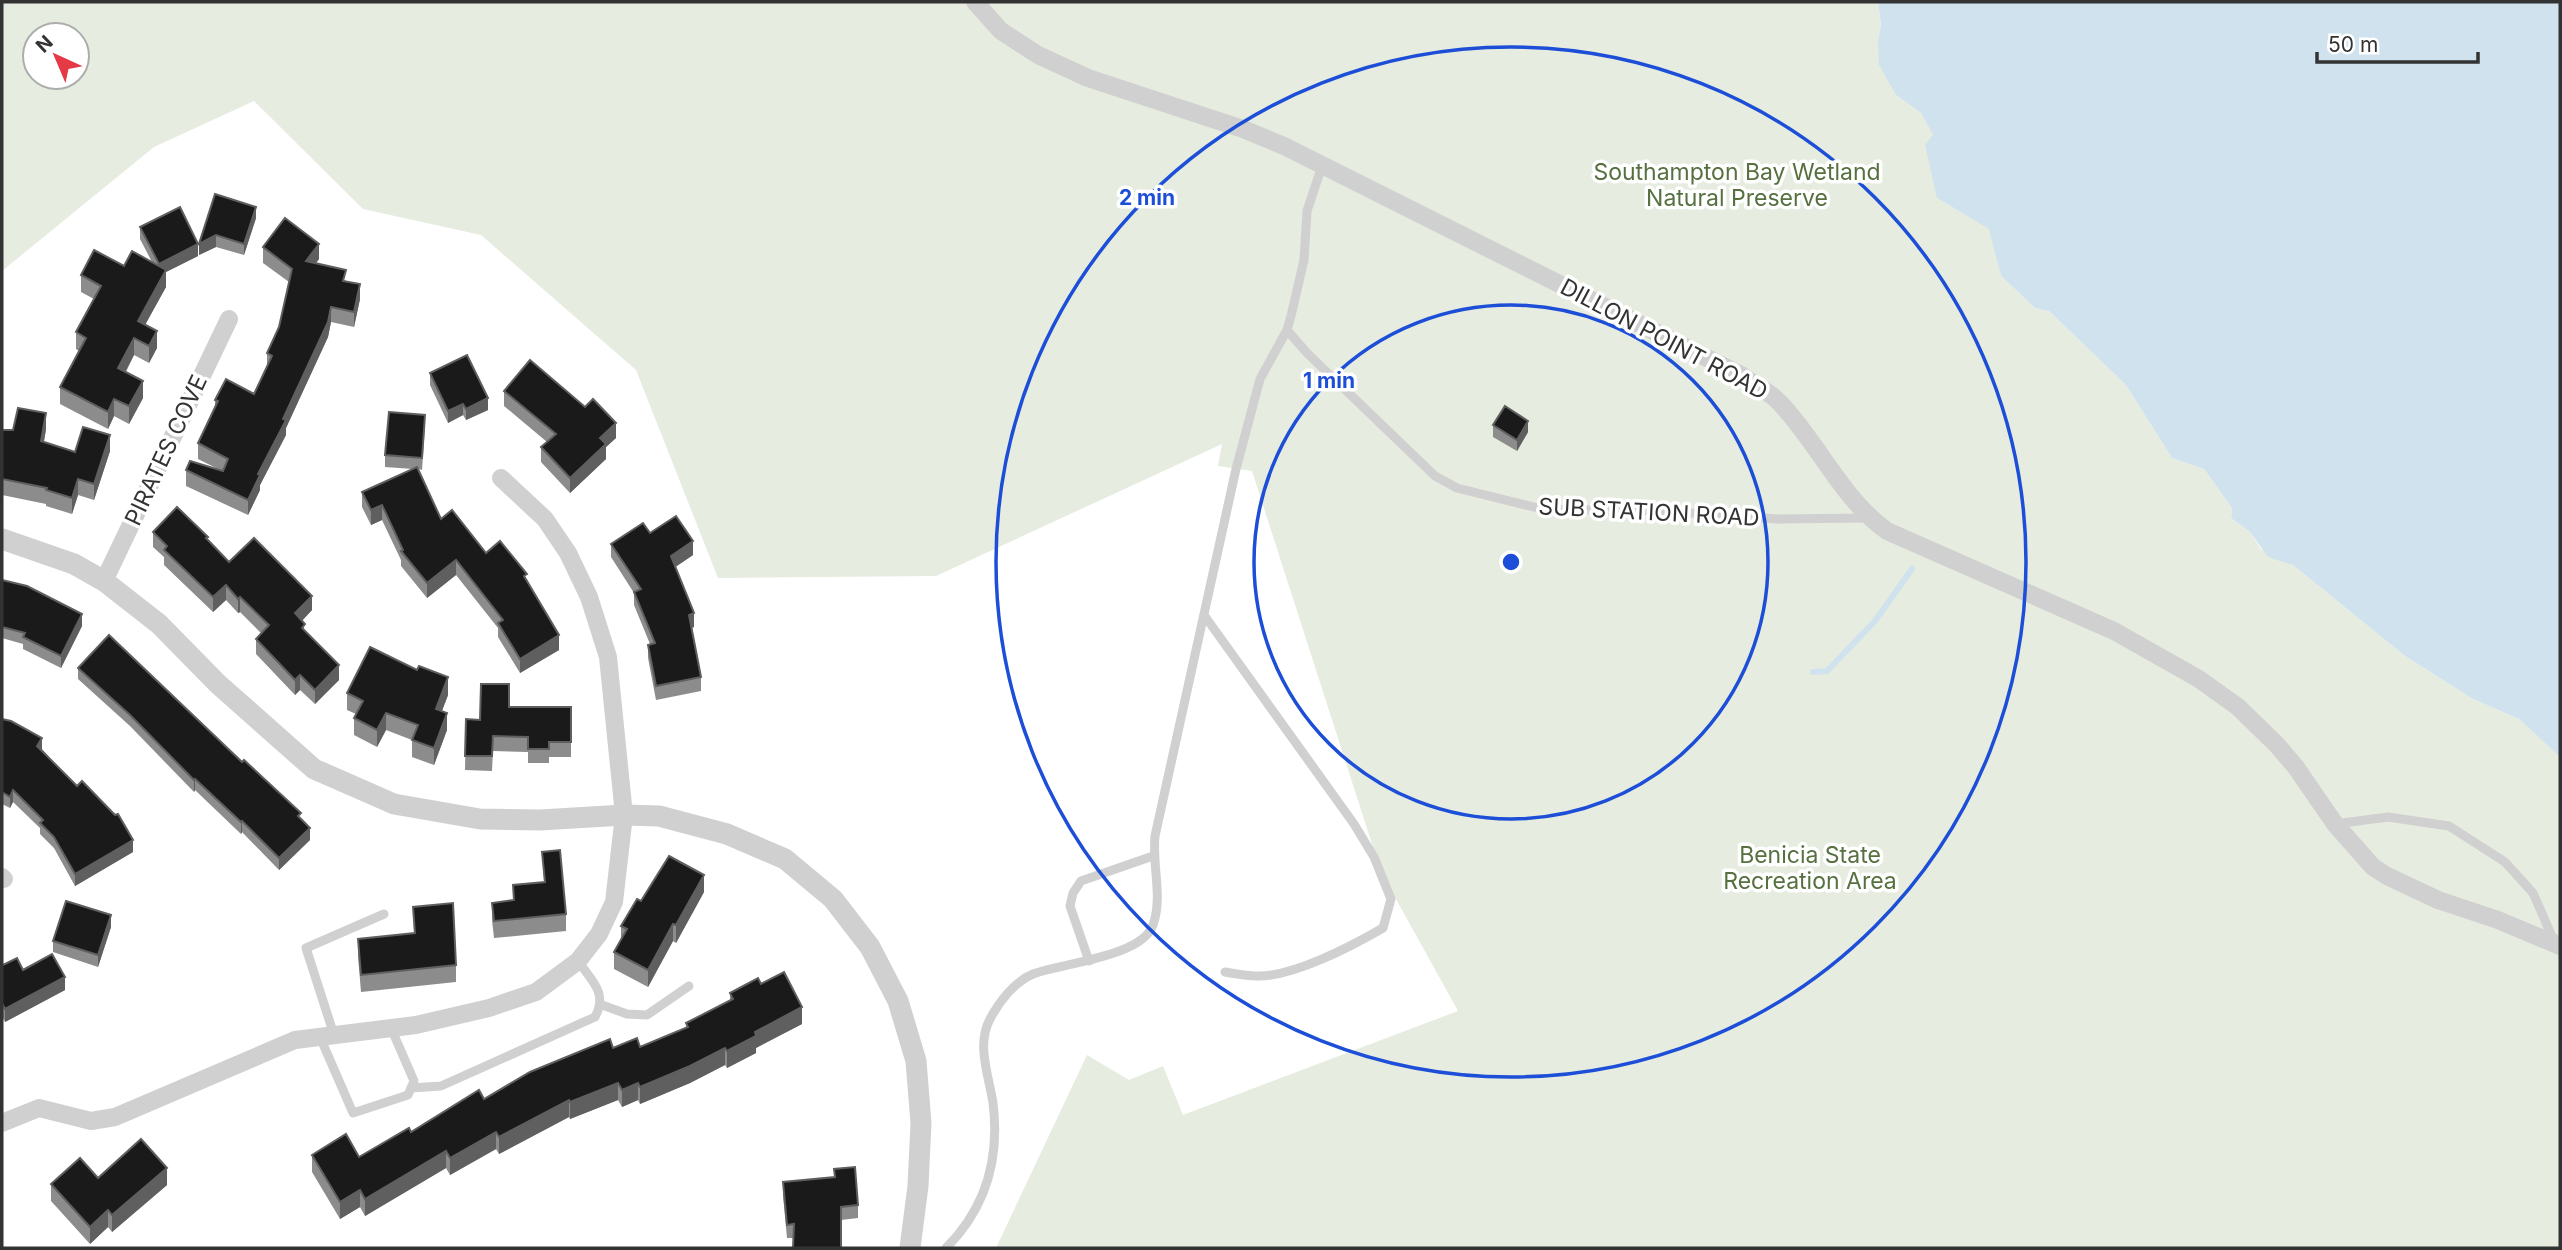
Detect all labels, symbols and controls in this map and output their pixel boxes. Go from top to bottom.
north arrow [21,21,91,91]
scale bar [2317,21,2478,65]
text: N [31,31,58,57]
text: 50 m [2328,32,2378,57]
park label: Southampton Bay Wetland Natural Preserve [1593,158,1881,212]
text: 2 min [1119,185,1175,210]
street label: DILLON POINT ROAD [1556,272,1772,406]
text: 1 min [1303,368,1355,393]
street label: PIRATES COVE [119,370,213,530]
street label: SUB STATION ROAD [1538,492,1760,532]
centre of rings [1499,550,1523,574]
park label: Benicia State Recreation Area [1723,841,1897,895]

